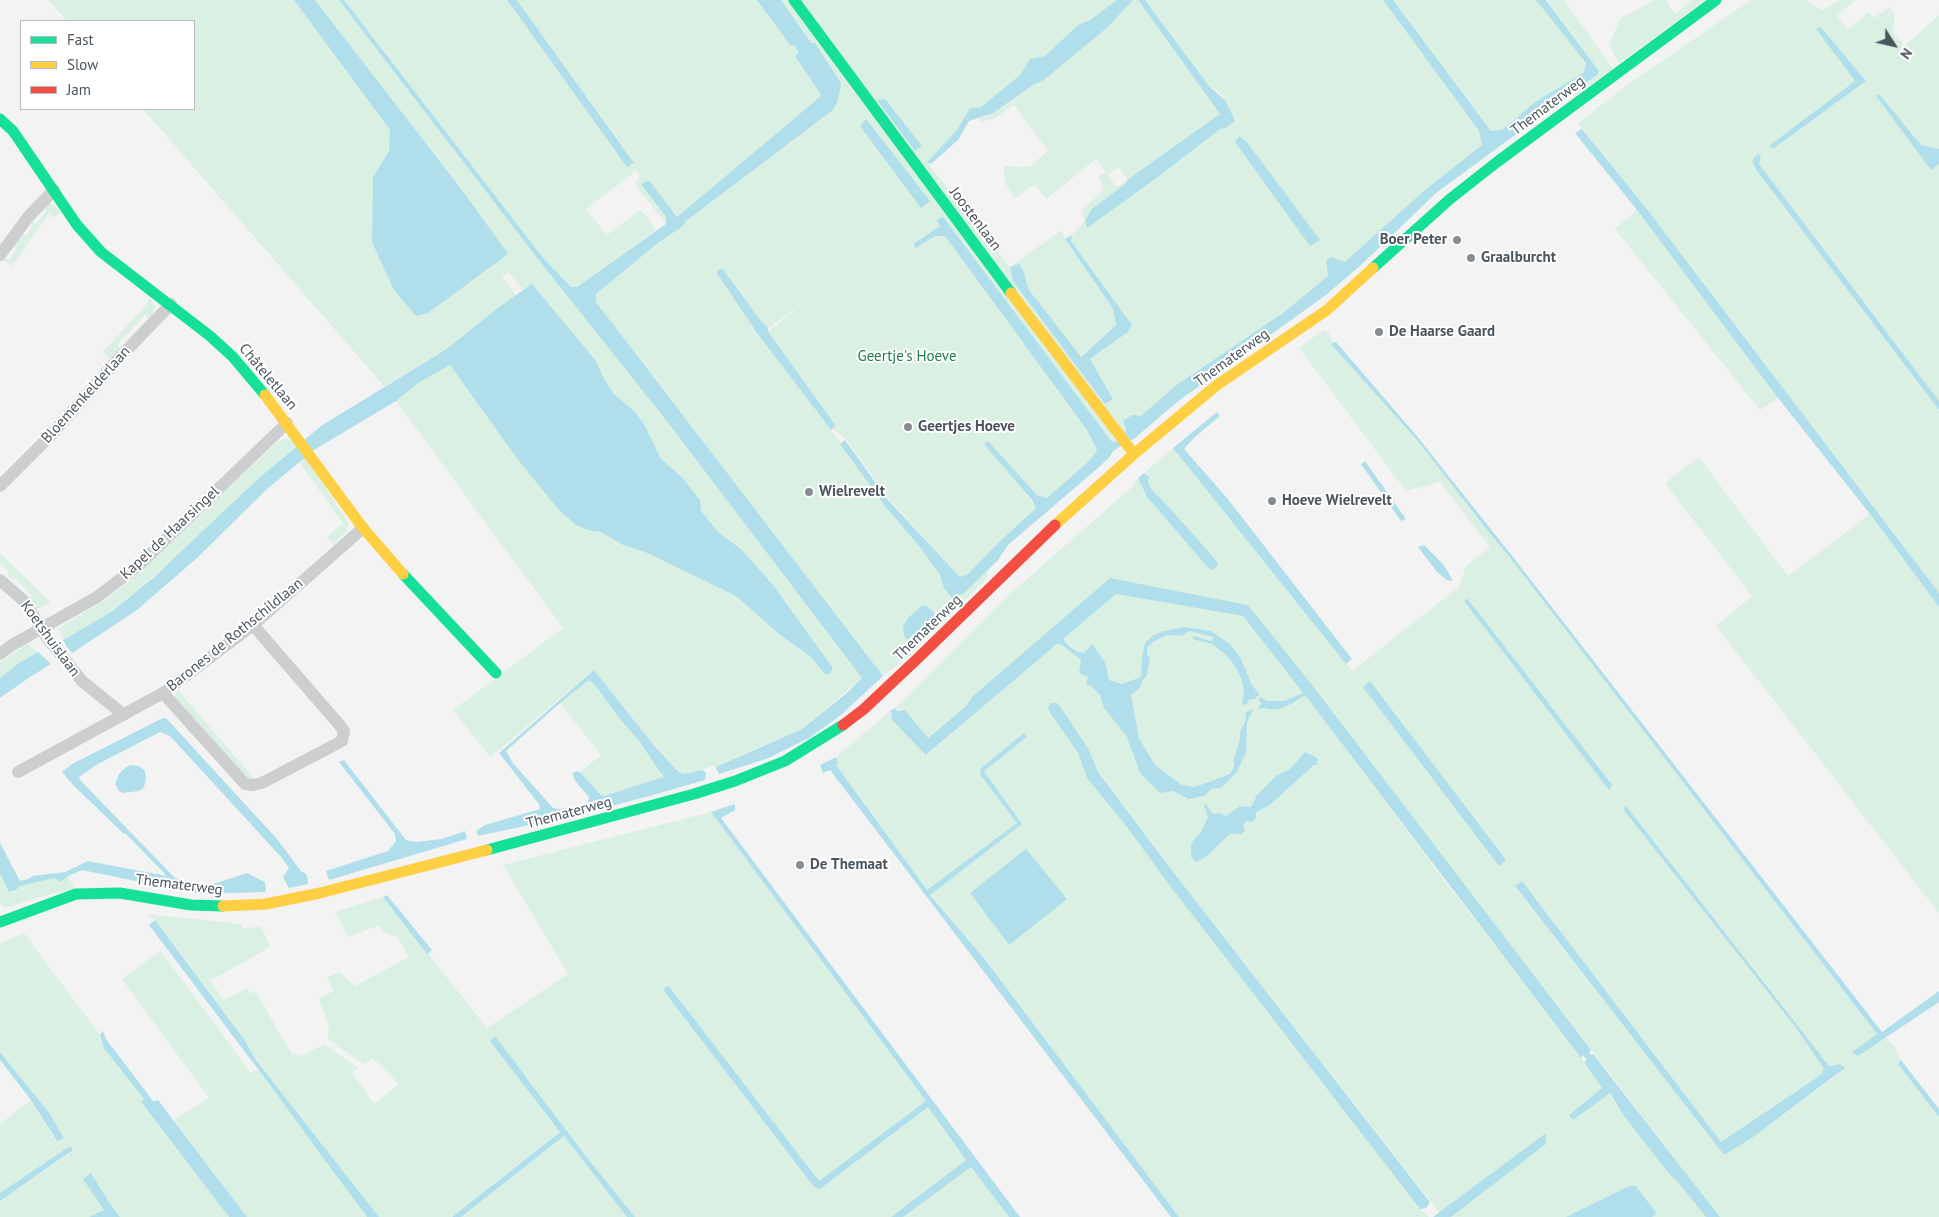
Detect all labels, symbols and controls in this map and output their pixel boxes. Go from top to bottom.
legend [20,20,195,110]
north arrow [1869,20,1919,70]
text: Fast [67,30,94,49]
text: N [1896,45,1916,63]
text: Slow [67,55,98,74]
street label: Thematerweg [1508,72,1588,140]
text: Jam [67,80,91,99]
street label: Joostenlaan [945,184,1005,254]
place label: Boer Peter [1380,231,1447,249]
marker: Boer Peter [1451,234,1463,246]
place label: Graalburcht [1481,249,1556,267]
marker: Graalburcht [1465,252,1477,264]
place label: De Haarse Gaard [1389,323,1495,341]
street label: Thematerweg [1191,325,1273,391]
marker: De Haarse Gaard [1373,326,1385,338]
street label: Châteletlaan [235,340,301,414]
street label: Bloemenkelderlaan [38,343,134,447]
park label: Geertje's Hoeve [857,348,957,366]
place label: Geertjes Hoeve [918,418,1015,436]
marker: Geertjes Hoeve [902,421,914,433]
street label: Kapel de Haarsingel [117,483,223,583]
place label: Wielrevelt [819,483,885,501]
marker: Wielrevelt [803,486,815,498]
place label: Hoeve Wielrevelt [1282,492,1392,510]
marker: Hoeve Wielrevelt [1266,495,1278,507]
street label: Barones de Rothschildlaan [163,575,307,695]
street label: Thematerweg [890,591,966,665]
street label: Koetshuislaan [16,597,84,681]
street label: Thematerweg [524,793,614,833]
place label: De Themaat [810,856,888,874]
marker: De Themaat [794,859,806,871]
street label: Thematerweg [134,871,224,899]

